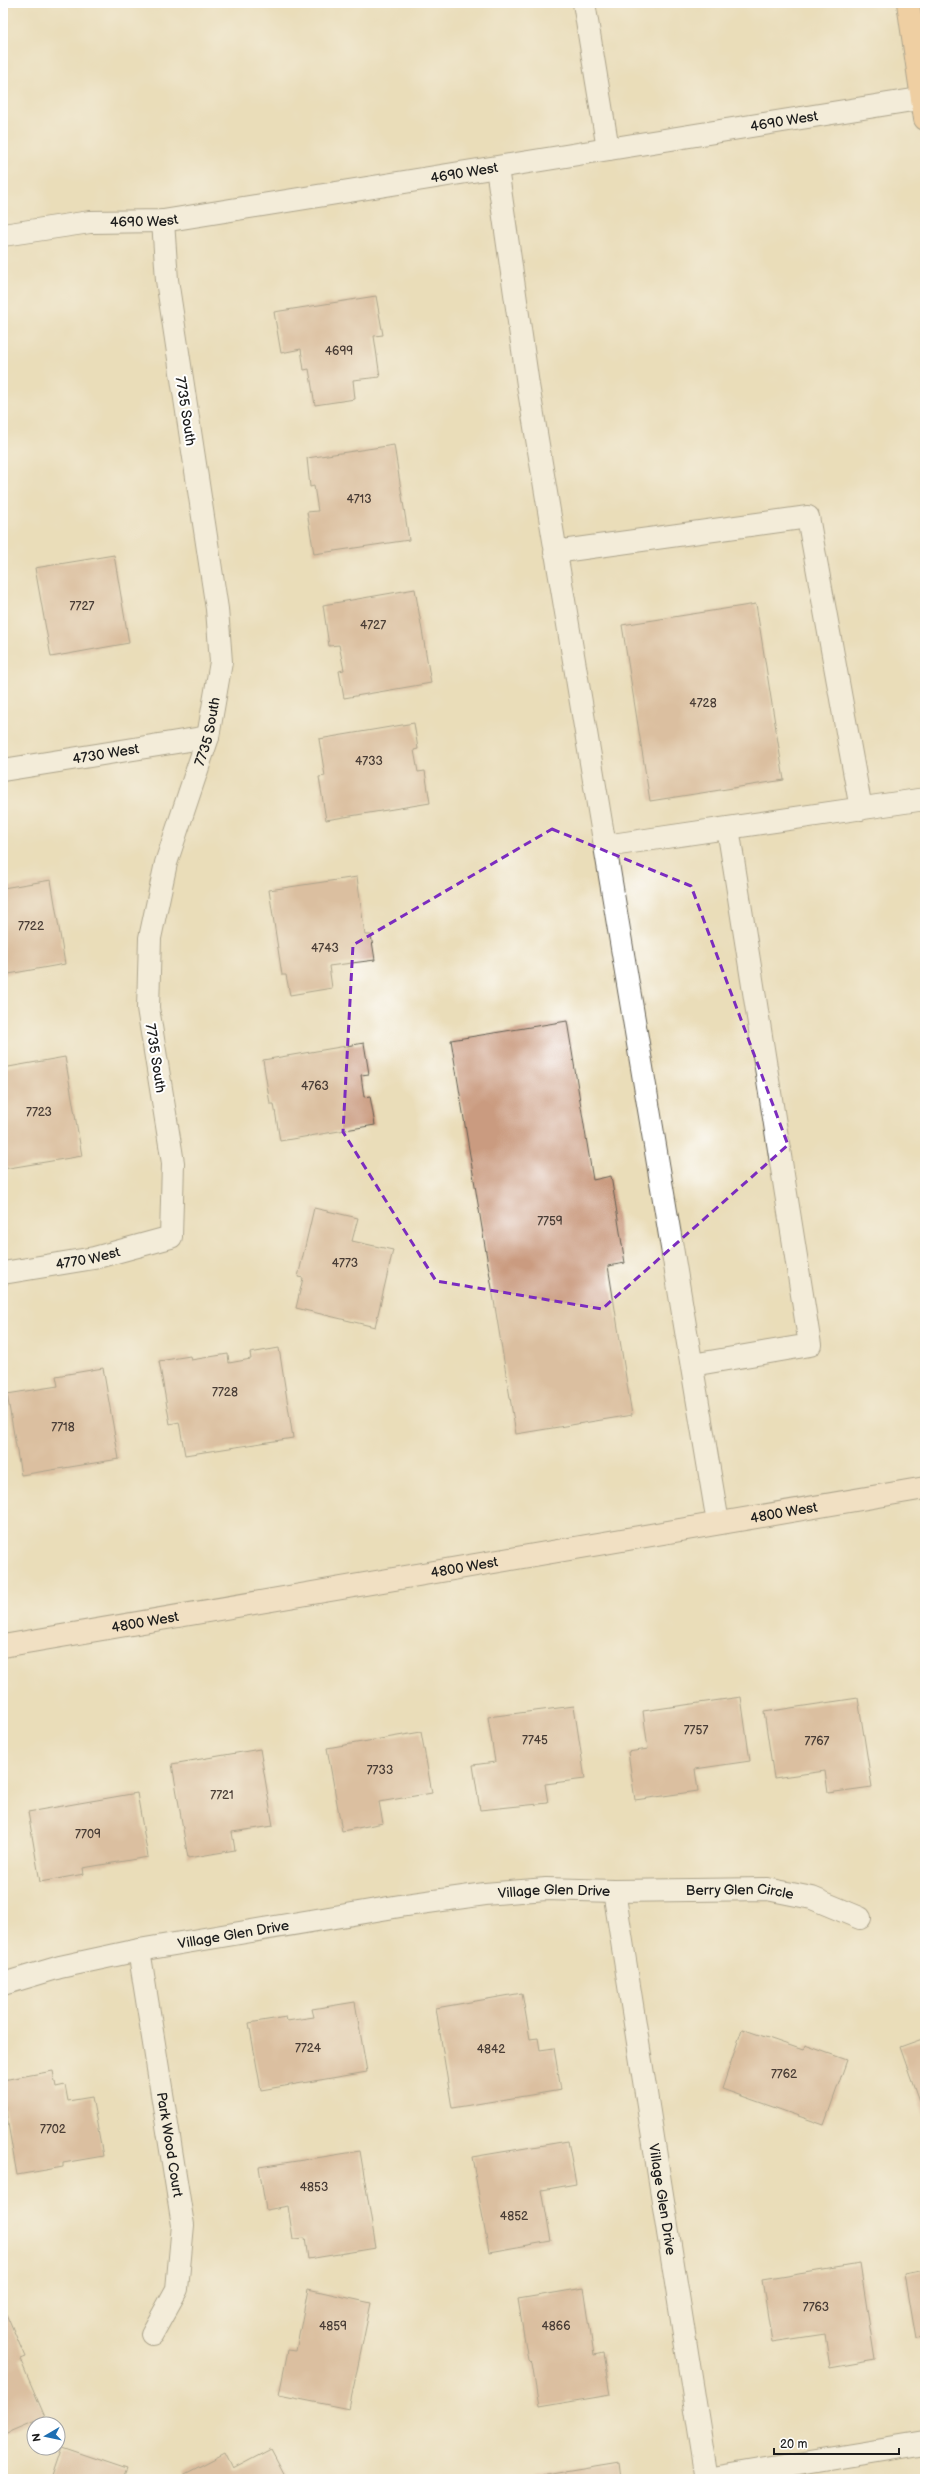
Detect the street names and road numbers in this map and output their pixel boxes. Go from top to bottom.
street label: 4690 West [749,107,820,135]
street label: 4690 West [429,159,500,187]
street label: 4690 West [110,211,180,231]
street label: 7735 South [172,375,199,447]
street label: 7735 South [191,696,224,768]
street label: 4730 West [71,740,141,768]
street label: 7735 South [142,1022,169,1094]
street label: 4770 West [54,1243,123,1273]
street label: 4800 West [749,1498,819,1527]
street label: 4800 West [429,1553,500,1582]
street label: 4800 West [110,1608,181,1636]
street label: Village Glen Drive [497,1881,611,1902]
street label: Berry Glen Circle [686,1881,795,1903]
street label: Village Glen Drive [176,1917,290,1952]
street label: Park Wood Court [153,2091,187,2199]
street label: Village Glen Drive [645,2142,679,2256]

